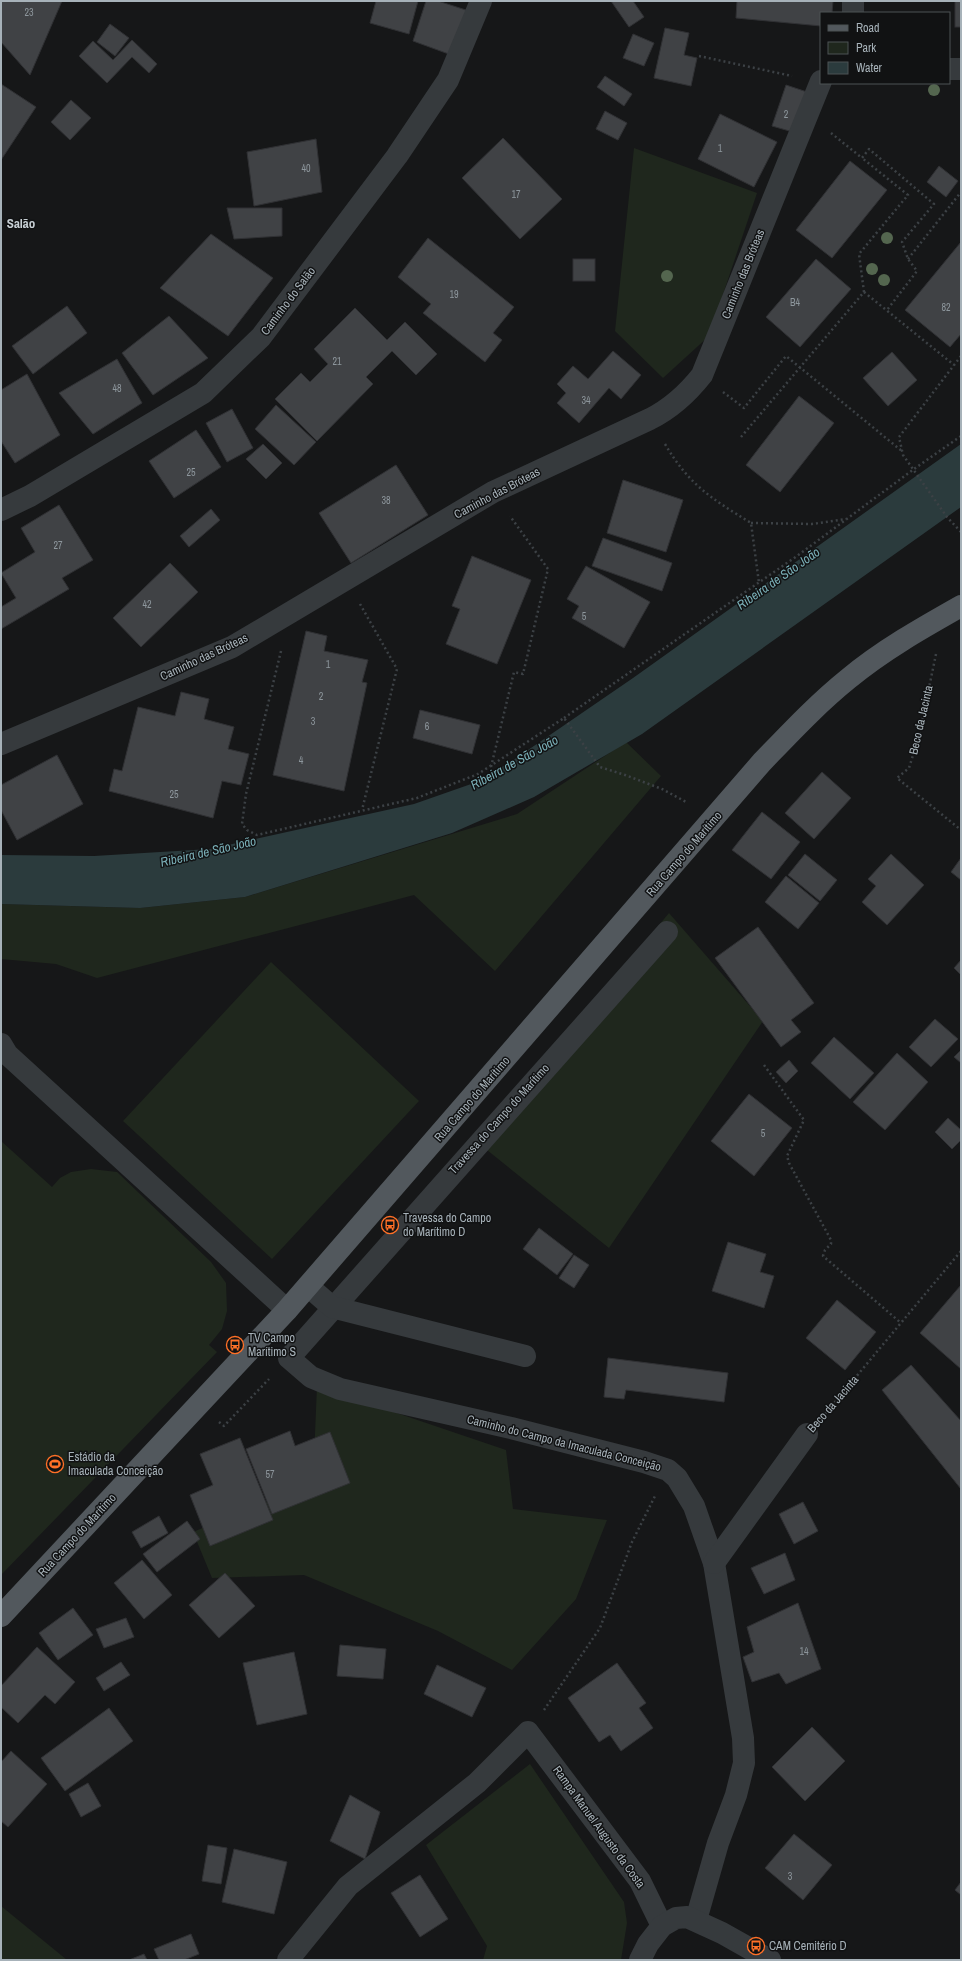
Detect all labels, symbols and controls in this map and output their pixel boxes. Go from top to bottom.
house number: 23 [24,6,34,19]
legend [820,12,950,84]
text: Road [856,20,880,36]
text: Park [856,40,876,56]
text: Water [856,60,883,76]
house number: 2 [784,108,789,121]
house number: 1 [718,142,723,155]
house number: 40 [301,162,311,175]
house number: 17 [511,188,521,201]
district label: Salão [7,215,35,232]
street label: Caminho das Bróteas [718,227,768,321]
street label: Caminho do Salão [257,264,319,338]
house number: 19 [449,288,459,301]
house number: B4 [790,296,800,309]
house number: 82 [941,301,951,314]
house number: 21 [332,355,342,368]
house number: 48 [112,382,122,395]
house number: 34 [581,394,591,407]
street label: Caminho das Bróteas [451,464,543,522]
house number: 25 [186,466,196,479]
house number: 38 [381,494,391,507]
house number: 27 [53,539,63,552]
water label: Ribeira de São João [733,543,823,613]
house number: 42 [142,598,152,611]
house number: 5 [582,610,587,623]
street label: Caminho das Bróteas [157,630,251,684]
house number: 1 [326,658,331,671]
street label: Beco da Jacinta [905,683,937,756]
house number: 2 [319,690,324,703]
house number: 3 [311,715,316,728]
house number: 6 [425,720,430,733]
water label: Ribeira de São João [467,731,561,794]
house number: 4 [299,754,304,767]
house number: 25 [169,788,179,801]
street label: Rua Campo do Marítimo [643,808,725,900]
water label: Ribeira de São João [159,832,258,871]
street label: Rua Campo do Marítimo [431,1053,513,1145]
street label: Travessa do Campo do Marítimo [445,1060,553,1178]
house number: 5 [761,1127,766,1140]
place label: Travessa do Campo do Marítimo D [403,1210,491,1240]
bus stop icon: Travessa do Campo do Marítimo D [380,1215,400,1235]
place label: TV Campo Marítimo S [248,1330,297,1360]
bus stop icon: TV Campo Marítimo S [225,1335,245,1355]
street label: Beco da Jacinta [804,1372,863,1436]
street label: Caminho do Campo da Imaculada Conceição [465,1411,663,1475]
place label: Estádio da Imaculada Conceição [68,1449,163,1479]
sports icon: Estádio da Imaculada Conceição [45,1454,65,1474]
house number: 57 [265,1468,275,1481]
street label: Rua Campo do Marítimo [34,1490,120,1580]
house number: 14 [799,1645,809,1658]
street label: Rampa Manuel Augusto da Costa [549,1763,649,1892]
house number: 3 [788,1870,793,1883]
bus stop icon: CAM Cemitério D [746,1936,766,1956]
place label: CAM Cemitério D [769,1938,847,1954]

